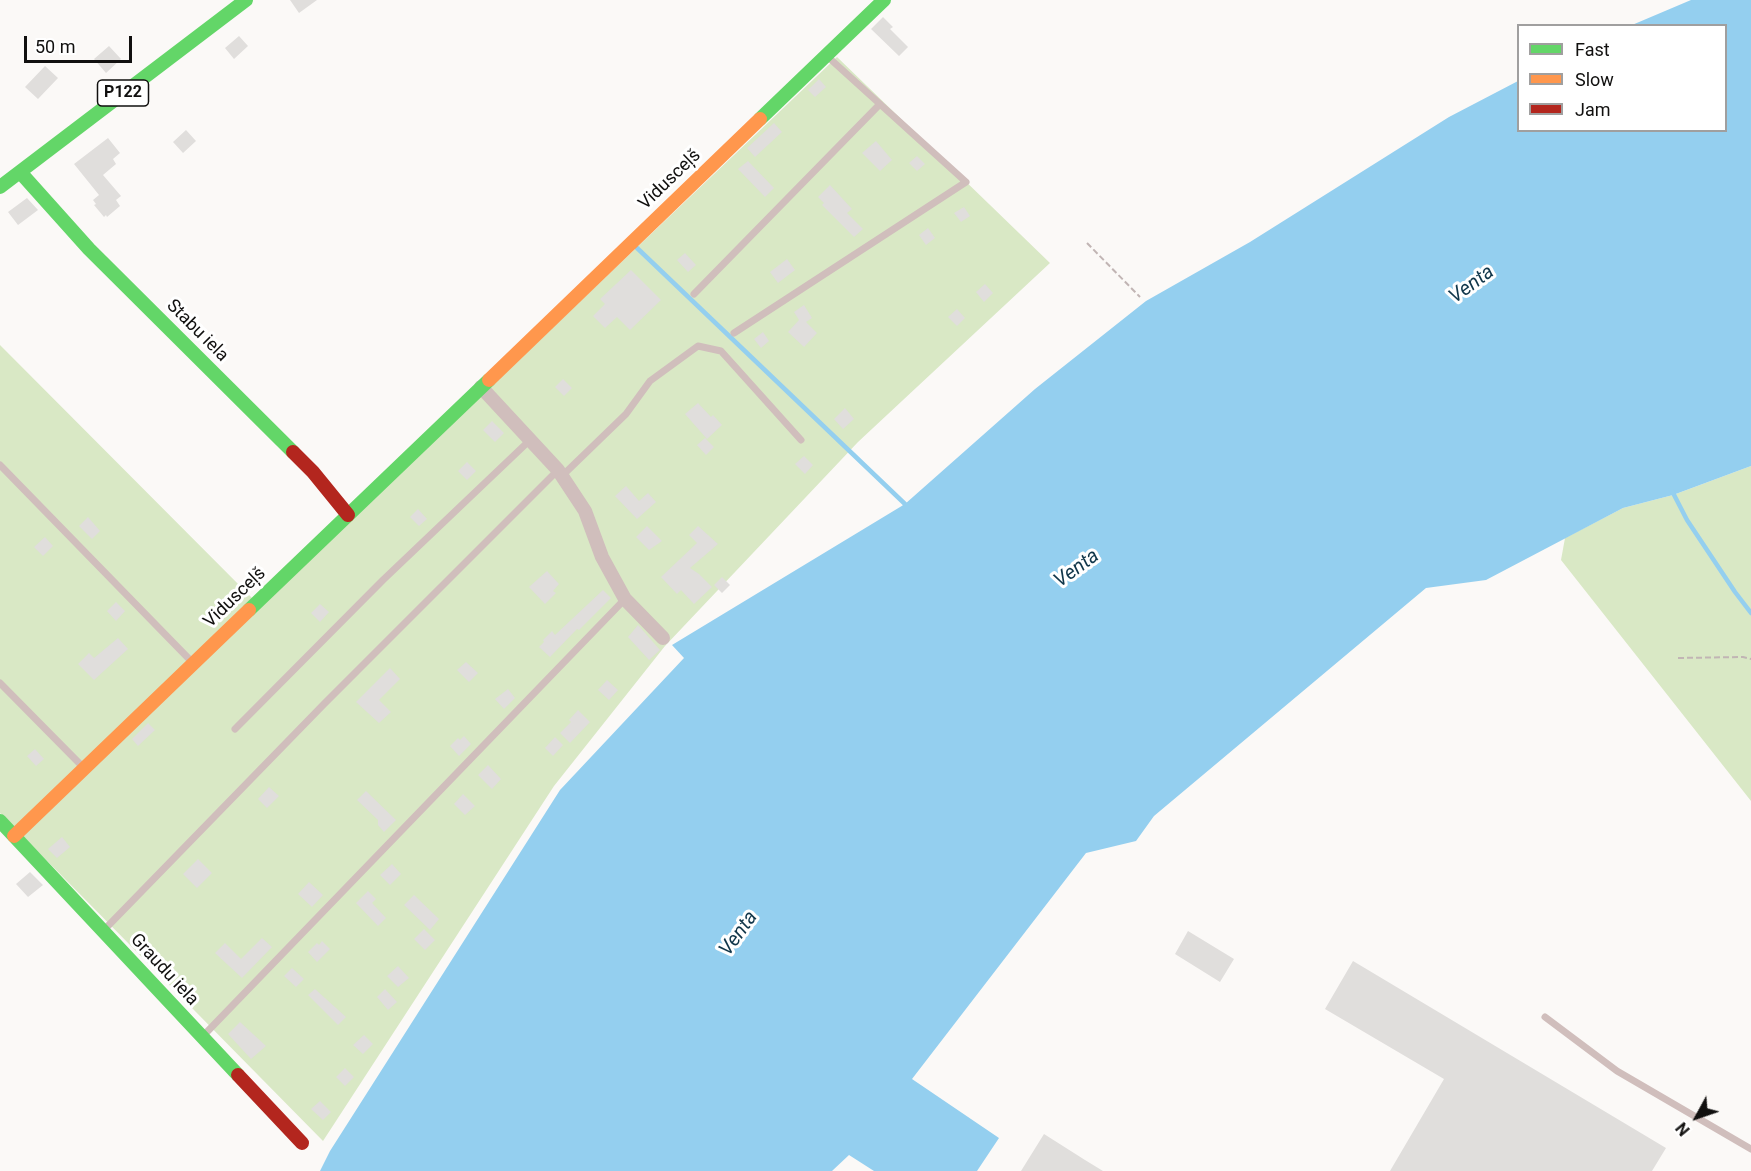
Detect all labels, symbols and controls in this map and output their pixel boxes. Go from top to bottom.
scale bar [27,24,135,62]
legend [1517,24,1727,132]
text: 50 m [35,36,75,57]
text: Fast [1575,39,1610,60]
text: Slow [1575,69,1614,90]
road number: P122 [98,80,148,106]
text: Jam [1575,99,1611,120]
street label: Vidusceļš [635,145,705,215]
water label: Venta [1445,261,1499,309]
street label: Stabu iela [161,295,233,367]
water label: Venta [1050,545,1104,593]
street label: Vidusceļš [200,563,270,633]
water label: Venta [715,907,763,961]
street label: Graudu iela [125,930,203,1010]
north arrow [1667,1087,1727,1147]
text: N [1672,1118,1694,1139]

